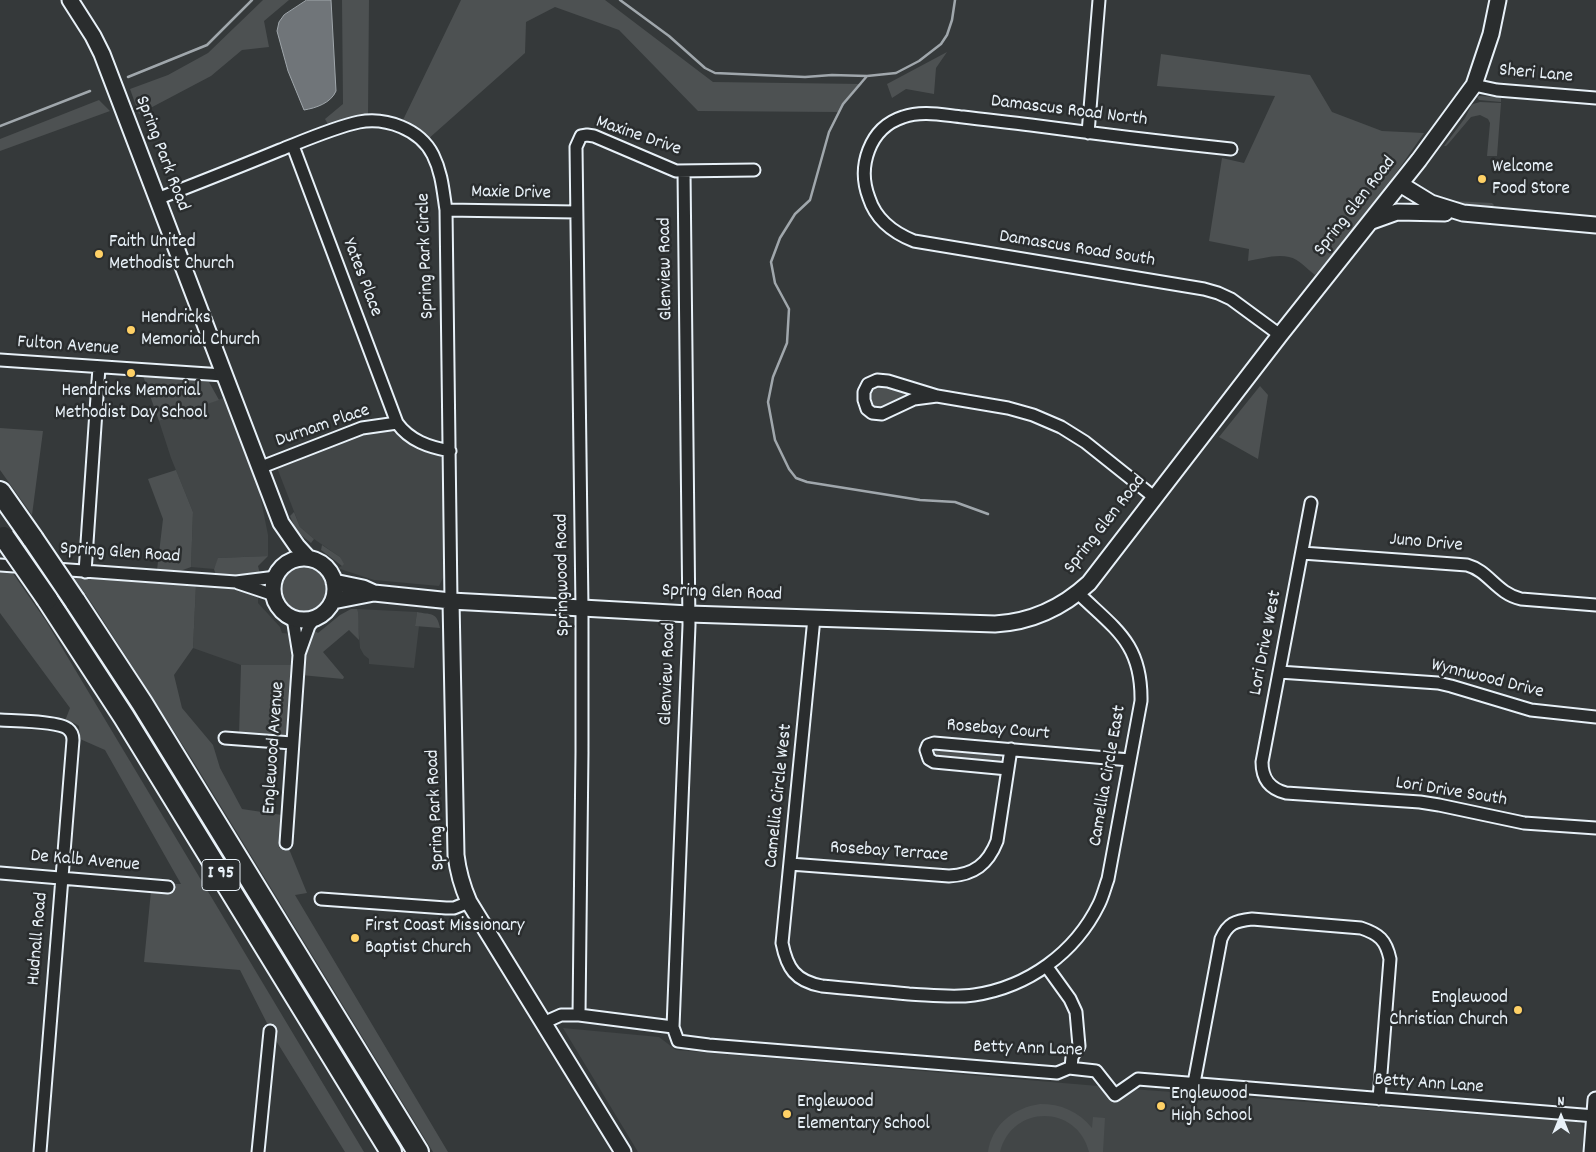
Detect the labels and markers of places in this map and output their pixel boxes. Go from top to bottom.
place label: Welcome Food Store [1492,157,1570,201]
marker: Welcome Food Store [1476,173,1488,185]
place label: Faith United Methodist Church [109,232,234,276]
marker: Faith United Methodist Church [93,248,105,260]
place label: Hendricks Memorial Church [141,308,260,352]
marker: Hendricks Memorial Church [125,324,137,336]
marker: Hendricks Memorial Methodist Day School [125,367,137,379]
place label: Hendricks Memorial Methodist Day School [55,381,207,425]
place label: First Coast Missionary Baptist Church [365,916,524,960]
marker: First Coast Missionary Baptist Church [349,932,361,944]
place label: Englewood Christian Church [1389,988,1508,1032]
marker: Englewood Christian Church [1512,1004,1524,1016]
place label: Englewood High School [1171,1084,1252,1128]
place label: Englewood Elementary School [797,1092,930,1136]
marker: Englewood High School [1155,1100,1167,1112]
marker: Englewood Elementary School [781,1108,793,1120]

